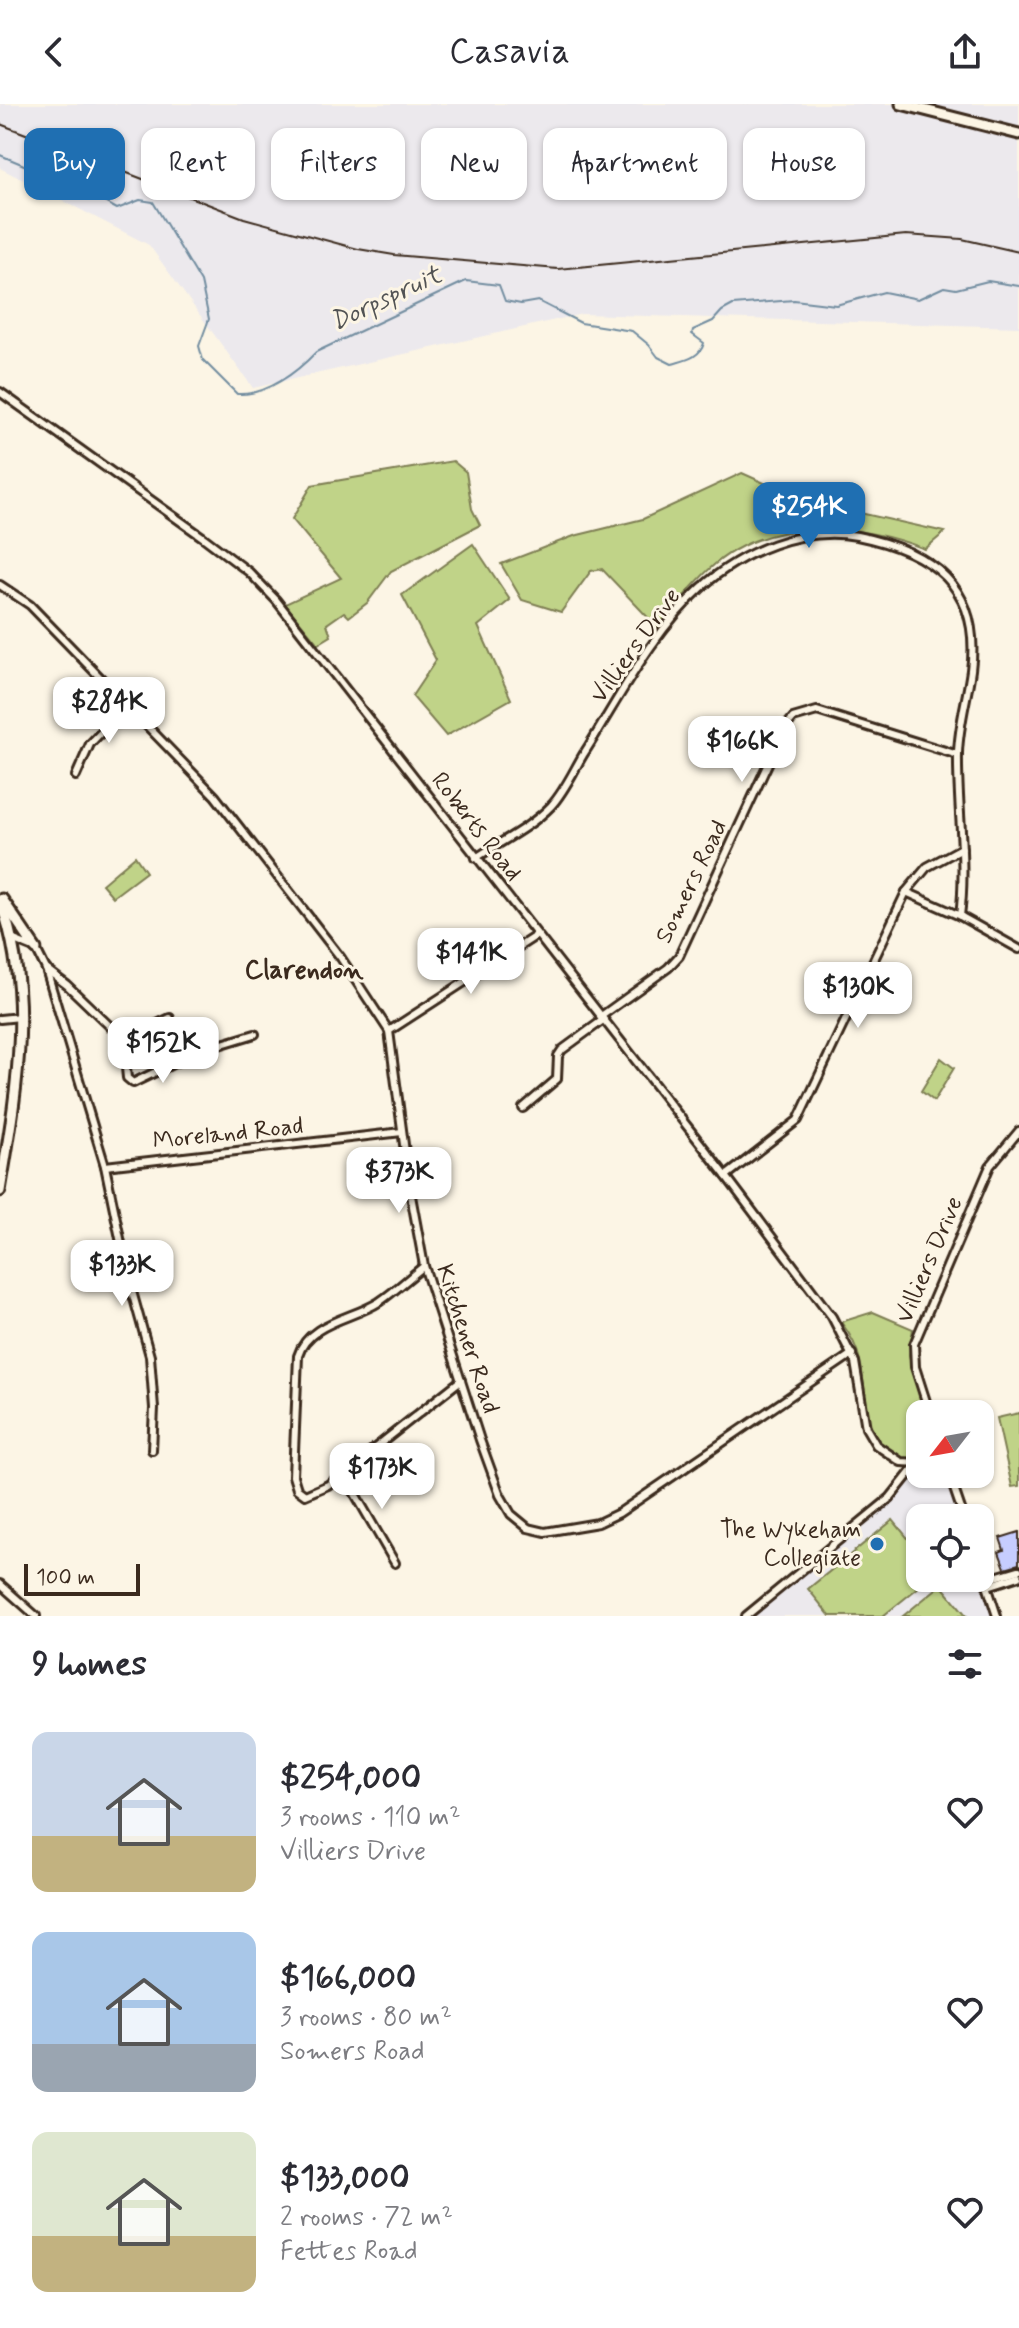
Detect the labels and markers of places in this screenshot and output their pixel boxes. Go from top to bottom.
pin: $254K [753,482,865,550]
pin: $284K [53,677,165,745]
pin: $166K [686,716,798,784]
pin: $141K [415,928,527,996]
pin: $130K [802,962,914,1030]
pin: $152K [107,1017,219,1085]
pin: $373K [343,1147,455,1215]
pin: $133K [66,1240,178,1308]
pin: $173K [326,1443,438,1511]
place label: The Wykeham Collegiate [720,1515,861,1574]
marker: The Wykeham Collegiate [868,1535,886,1553]

